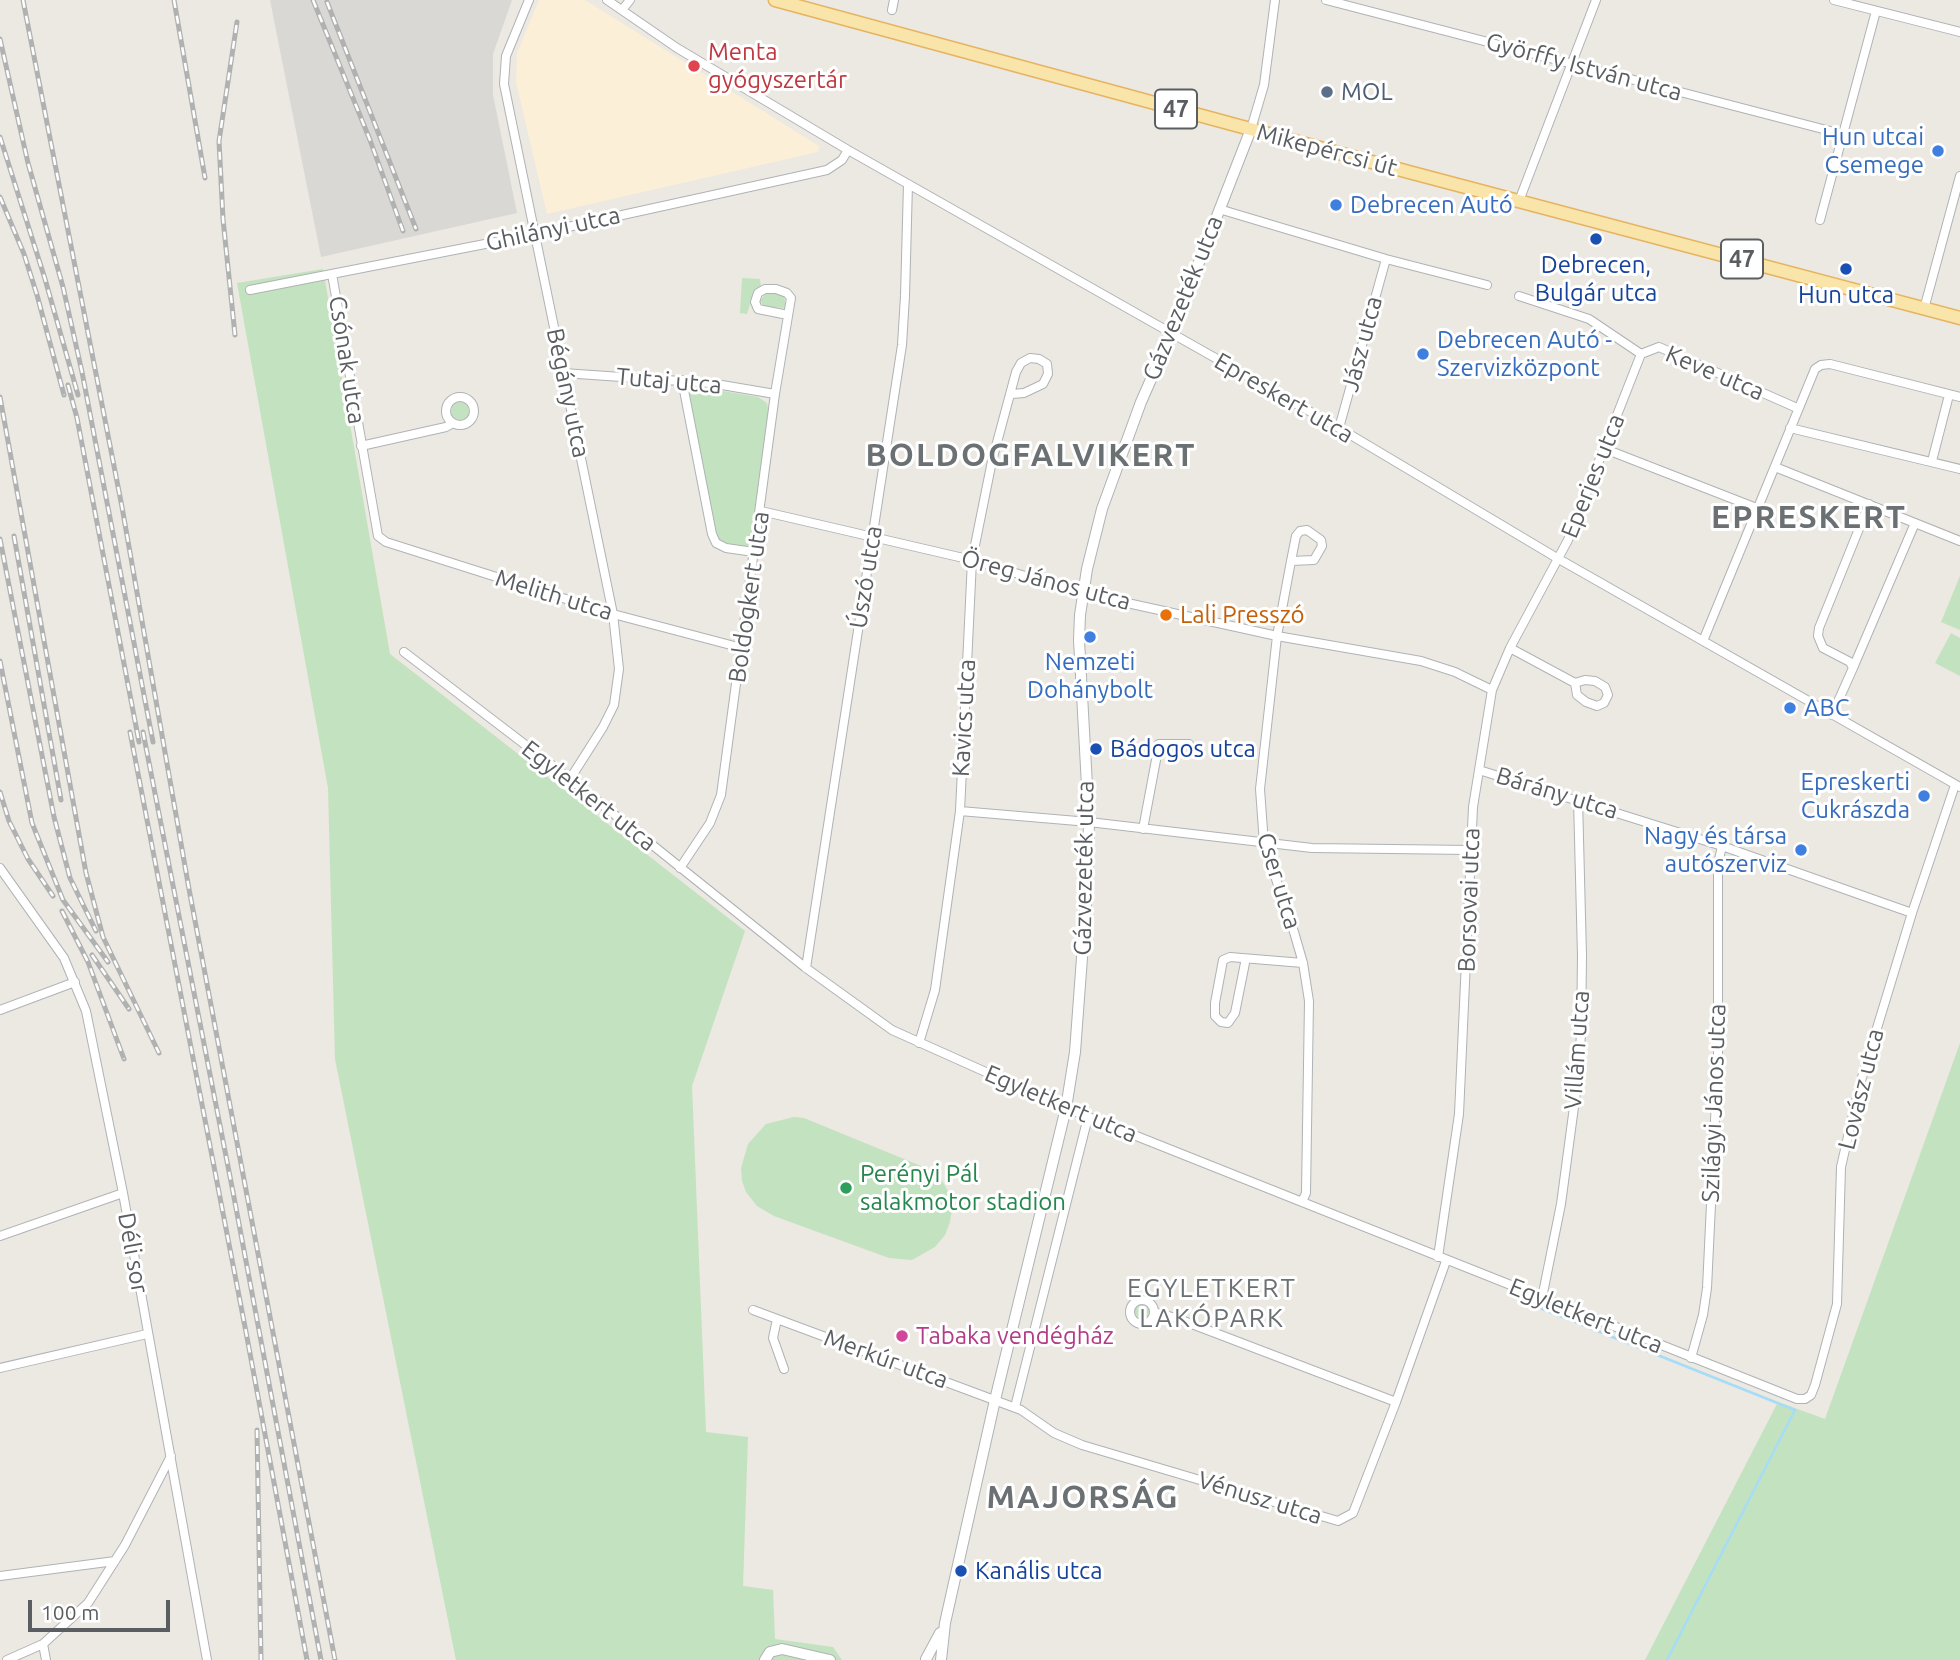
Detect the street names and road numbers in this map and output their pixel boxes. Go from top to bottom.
street label: Györffy István utca [1483,27,1685,107]
road number: 47 [1155,90,1197,128]
street label: Mikepércsi út [1254,117,1400,183]
street label: Ghilányi utca [483,201,623,257]
street label: Gázvezeték utca [1137,211,1229,385]
road number: 47 [1721,240,1763,278]
street label: Jász utca [1335,293,1389,395]
street label: Csónak utca [323,294,371,426]
street label: Bégány utca [540,326,596,460]
street label: Keve utca [1661,339,1769,407]
street label: Epreskert utca [1209,347,1359,449]
street label: Tutaj utca [615,362,723,400]
street label: Eperjes utca [1555,410,1631,542]
street label: Boldogkert utca [723,509,775,685]
street label: Úszó utca [844,524,888,630]
street label: Öreg János utca [958,544,1134,616]
street label: Melith utca [492,563,616,627]
street label: Kavics utca [947,658,981,778]
street label: Egyletkert utca [516,734,662,858]
street label: Bárány utca [1493,761,1621,825]
street label: Gázvezeték utca [1068,780,1100,956]
street label: Borsovai utca [1452,827,1486,973]
street label: Cser utca [1251,829,1307,933]
street label: Villám utca [1558,989,1596,1111]
street label: Szilágyi János utca [1696,1003,1732,1203]
street label: Lovász utca [1832,1026,1890,1152]
street label: Egyletkert utca [980,1059,1142,1149]
street label: Déli sor [112,1210,154,1296]
street label: Egyletkert utca [1505,1272,1667,1360]
street label: Merkúr utca [820,1323,952,1395]
street label: Vénusz utca [1194,1465,1326,1531]

